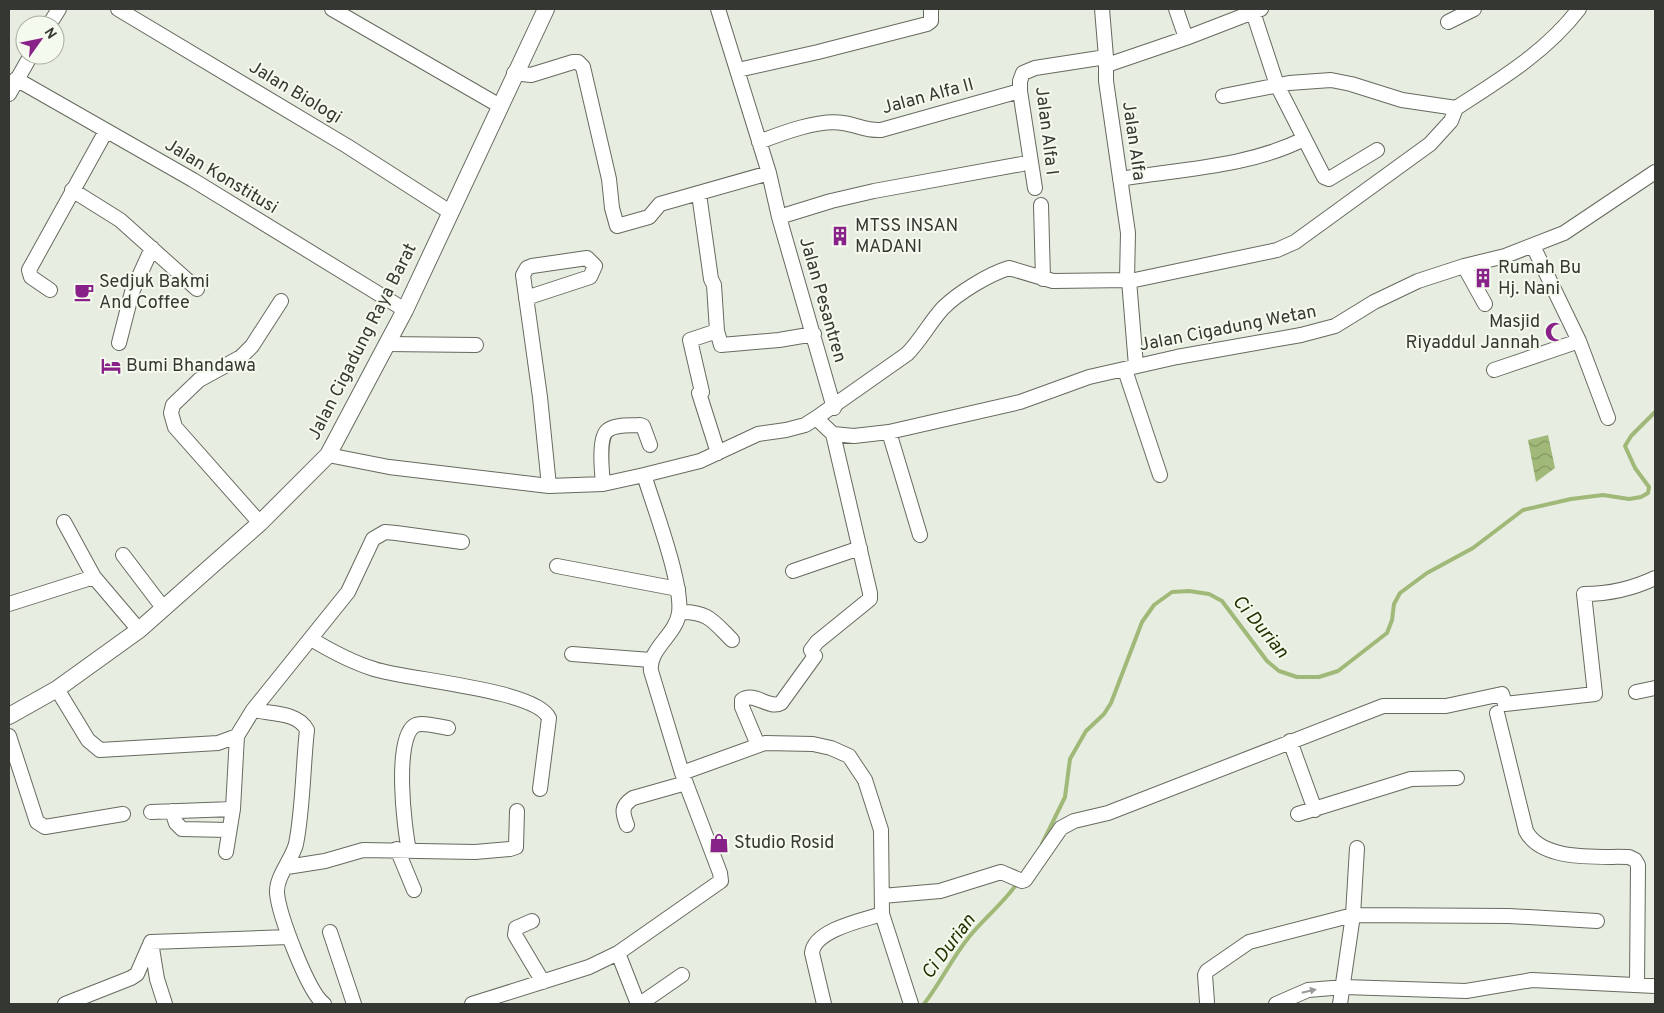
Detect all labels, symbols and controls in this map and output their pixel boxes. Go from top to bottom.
north arrow [15,15,65,65]
text: N [40,25,60,43]
street label: Jalan Biologi [244,56,346,130]
street label: Jalan Alfa II [880,74,976,120]
street label: Jalan Alfa I [1029,85,1063,177]
street label: Jalan Alfa [1116,100,1150,182]
street label: Jalan Konstitusi [160,134,282,220]
place label: MTSS INSAN MADANI [855,215,958,259]
building icon: MTSS INSAN MADANI [829,225,851,247]
street label: Jalan Pesantren [793,235,851,365]
street label: Jalan Cigadung Raya Barat [303,240,423,444]
place label: Rumah Bu Hj. Nani [1498,257,1581,301]
building icon: Rumah Bu Hj. Nani [1472,267,1494,289]
place label: Sedjuk Bakmi And Coffee [99,271,210,315]
cafe icon: Sedjuk Bakmi And Coffee [73,281,95,303]
street label: Jalan Cigadung Wetan [1138,301,1318,357]
place label: Masjid Riyaddul Jannah [1406,311,1540,355]
mosque icon: Masjid Riyaddul Jannah [1544,321,1566,343]
hotel icon: Bumi Bhandawa [100,355,122,377]
place label: Bumi Bhandawa [126,355,256,378]
water label: Ci Durian [1226,590,1294,664]
shop icon: Studio Rosid [708,832,730,854]
place label: Studio Rosid [734,832,834,855]
water label: Ci Durian [917,909,982,984]
one-way arrow [1301,987,1317,995]

